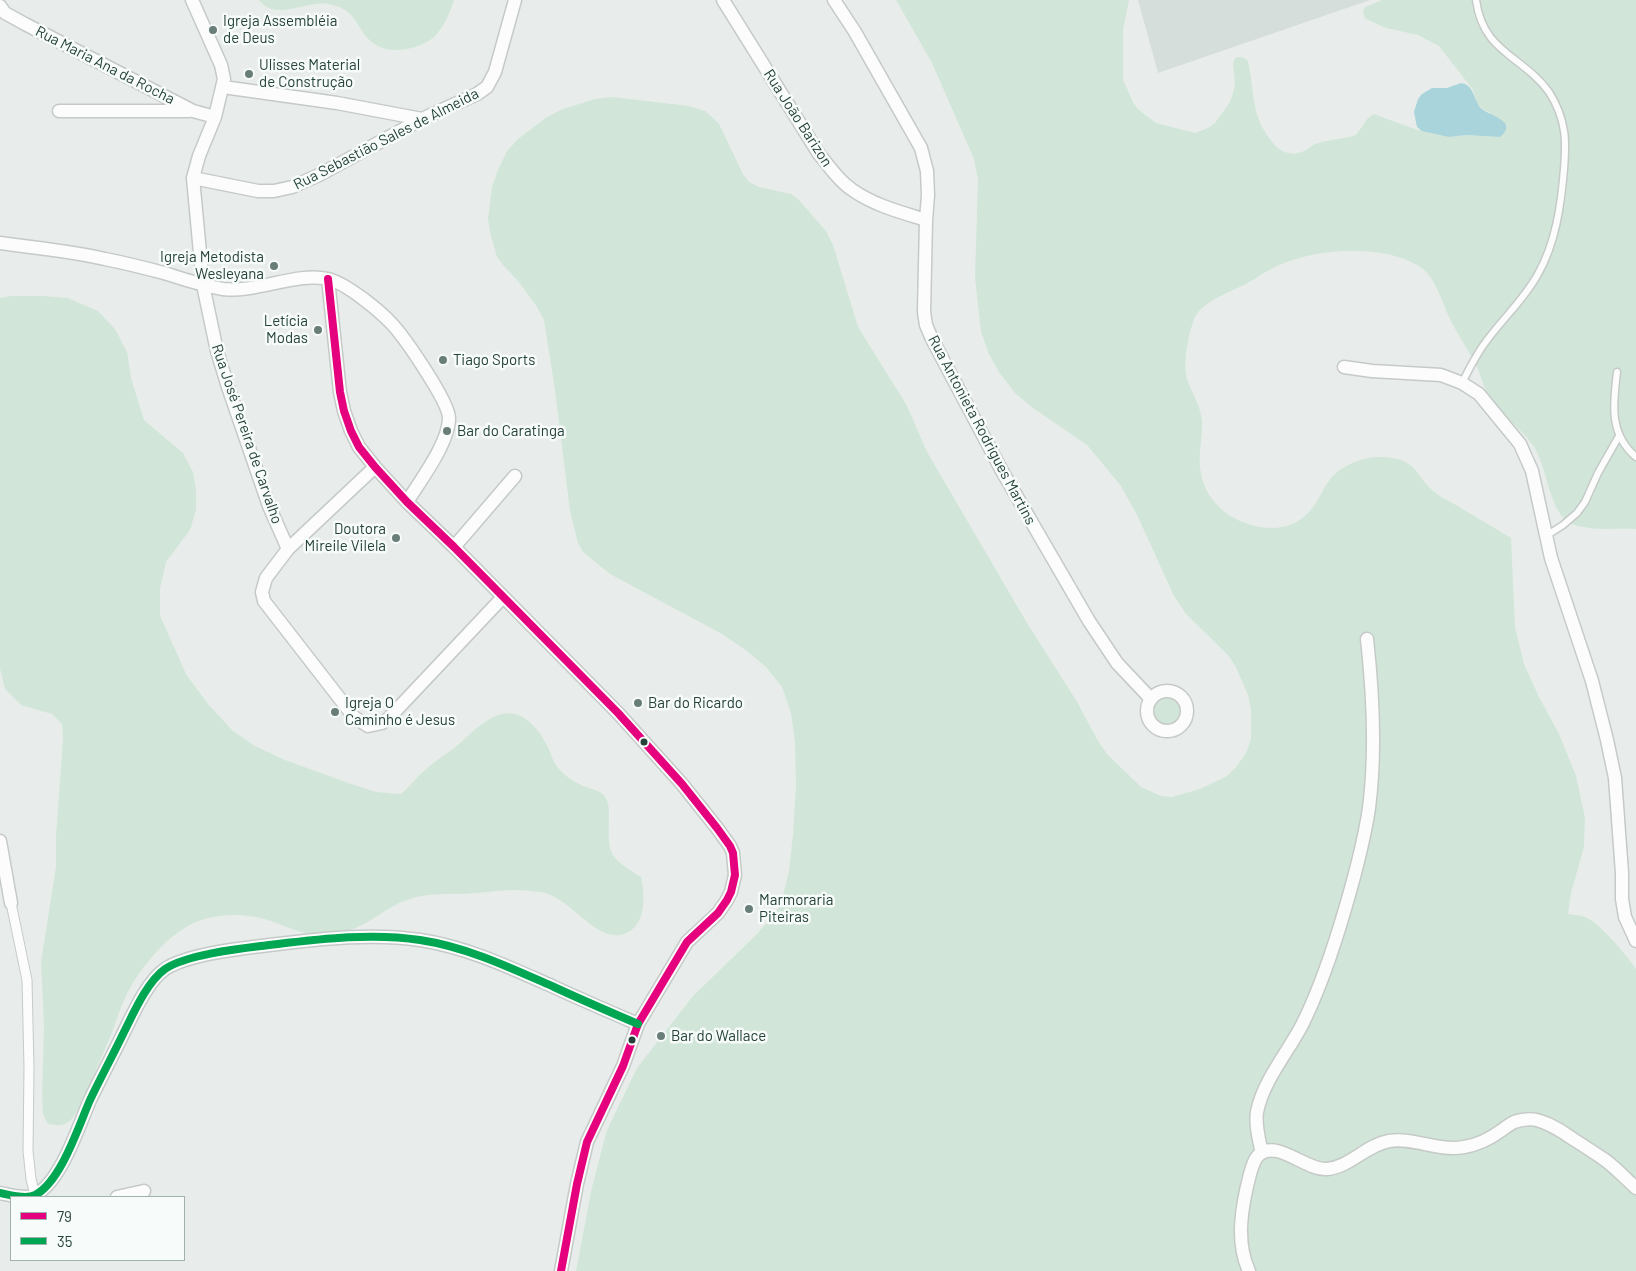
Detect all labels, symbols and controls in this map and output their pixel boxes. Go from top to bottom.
place label: Igreja Assembléia de Deus [223,12,337,47]
street label: Rua Maria Ana da Rocha [32,22,178,108]
marker: Igreja Assembléia de Deus [207,24,219,36]
place label: Ulisses Material de Construção [259,56,360,91]
street label: Rua João Barizon [760,66,836,170]
marker: Ulisses Material de Construção [243,68,255,80]
street label: Rua Sebastião Sales de Almeida [290,84,482,194]
place label: Igreja Metodista Wesleyana [160,248,264,283]
marker: Igreja Metodista Wesleyana [268,260,280,272]
place label: Letícia Modas [264,312,308,347]
marker: Letícia Modas [312,324,324,336]
street label: Rua Antonieta Rodrigues Martins [924,332,1040,528]
street label: Rua José Pereira de Carvalho [208,342,286,526]
place label: Tiago Sports [453,351,535,369]
marker: Tiago Sports [437,354,449,366]
place label: Bar do Caratinga [457,422,565,440]
marker: Bar do Caratinga [441,425,453,437]
place label: Doutora Mireile Vilela [305,520,386,555]
marker: Doutora Mireile Vilela [390,532,402,544]
place label: Igreja O Caminho é Jesus [345,694,455,729]
place label: Bar do Ricardo [648,694,743,712]
marker: Bar do Ricardo [632,697,644,709]
marker: Igreja O Caminho é Jesus [329,706,341,718]
unlabelled marker [639,737,649,747]
place label: Marmoraria Piteiras [759,891,833,926]
marker: Marmoraria Piteiras [743,903,755,915]
place label: Bar do Wallace [671,1027,766,1045]
marker: Bar do Wallace [655,1030,667,1042]
unlabelled marker [627,1035,637,1045]
legend [10,1196,185,1261]
text: 79 [57,1207,72,1225]
text: 35 [57,1232,72,1250]

